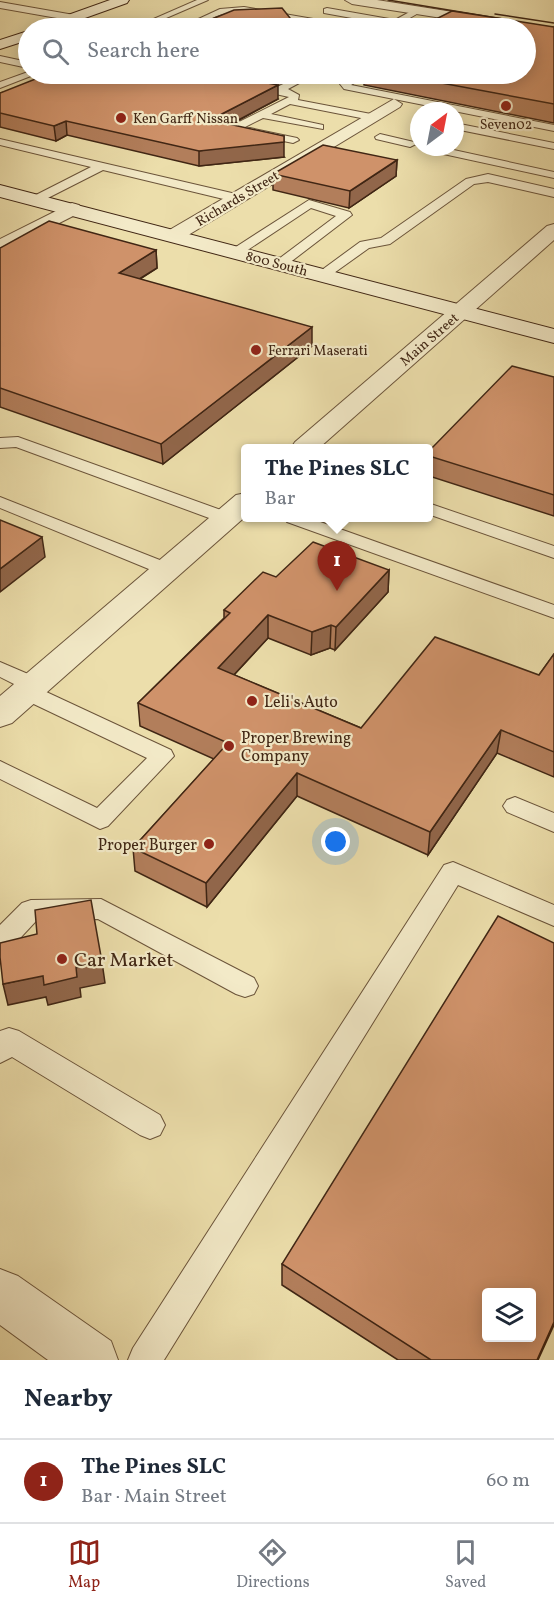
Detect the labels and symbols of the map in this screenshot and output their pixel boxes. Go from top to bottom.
marker: Seven02 [499,99,513,113]
north arrow [410,102,464,156]
place label: Ken Garff Nissan [133,110,238,129]
marker: Ken Garff Nissan [114,111,128,125]
place label: Seven02 [480,116,532,135]
street label: Richards Street [192,167,283,232]
street label: 800 South [244,247,310,282]
street label: Main Street [397,309,463,371]
place label: Ferrari Maserati [268,342,368,361]
marker: Ferrari Maserati [249,343,263,357]
pin: 1 [318,542,356,591]
place label: Leli's Auto [264,692,338,714]
marker: Leli's Auto [245,694,259,708]
place label: Proper Brewing Company [241,728,351,768]
marker: Proper Brewing Company [222,739,236,753]
your location [321,827,350,856]
place label: Proper Burger [98,835,197,857]
marker: Proper Burger [202,837,216,851]
place label: Car Market [74,947,173,975]
marker: Car Market [55,952,69,966]

